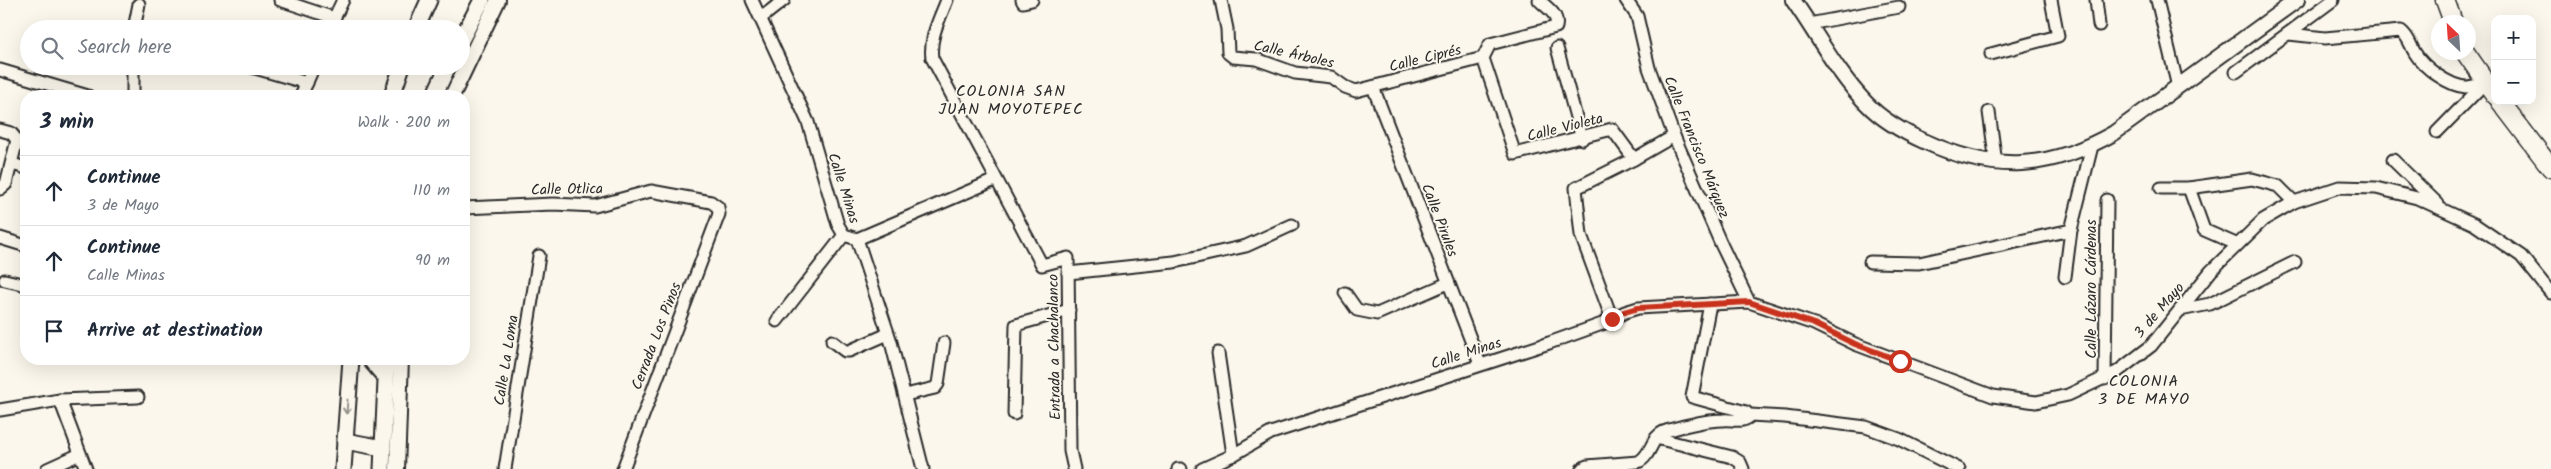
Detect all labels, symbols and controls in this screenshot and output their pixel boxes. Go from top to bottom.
north arrow [2431,15,2476,60]
map controls [2491,15,2536,105]
button: + [2491,15,2536,60]
search box [20,20,470,75]
text: Search here [78,33,172,63]
icon: search [38,34,66,62]
street label: Calle Árboles [1251,34,1337,76]
street label: Calle Ciprés [1387,38,1465,80]
button: − [2491,60,2536,105]
street label: Calle Francisco Márquez [1657,73,1736,223]
district label: COLONIA SAN JUAN MOYOTEPEC [938,79,1084,122]
text: 3 min [40,106,94,139]
street label: Calle Violeta [1525,107,1606,149]
text: Walk · 200 m [357,110,450,135]
street label: Calle Minas [820,150,866,227]
text: Continue [87,163,160,193]
icon: ahead [40,177,68,205]
street label: Calle Otlica [531,177,603,203]
text: 110 m [413,178,450,203]
street label: Calle Pirules [1414,180,1464,261]
text: 3 de Mayo [87,193,159,218]
street label: Calle Lázaro Cárdenas [2080,219,2104,359]
text: Continue [87,233,160,263]
icon: ahead [40,247,68,275]
text: 90 m [415,248,450,273]
text: Calle Minas [87,263,165,288]
street label: Entrada a Chachalanco [1042,274,1068,420]
street label: 3 de Mayo [2129,277,2191,344]
street label: Cerrada Los Pinos [625,279,689,394]
route end [1601,308,1624,331]
street label: Calle La Loma [488,313,526,407]
text: Arrive at destination [87,316,263,346]
icon: arrive [40,317,68,345]
street label: Calle Minas [1428,331,1505,377]
route start [1889,350,1912,373]
district label: COLONIA 3 DE MAYO [2098,369,2190,412]
one-way arrow [342,399,352,415]

